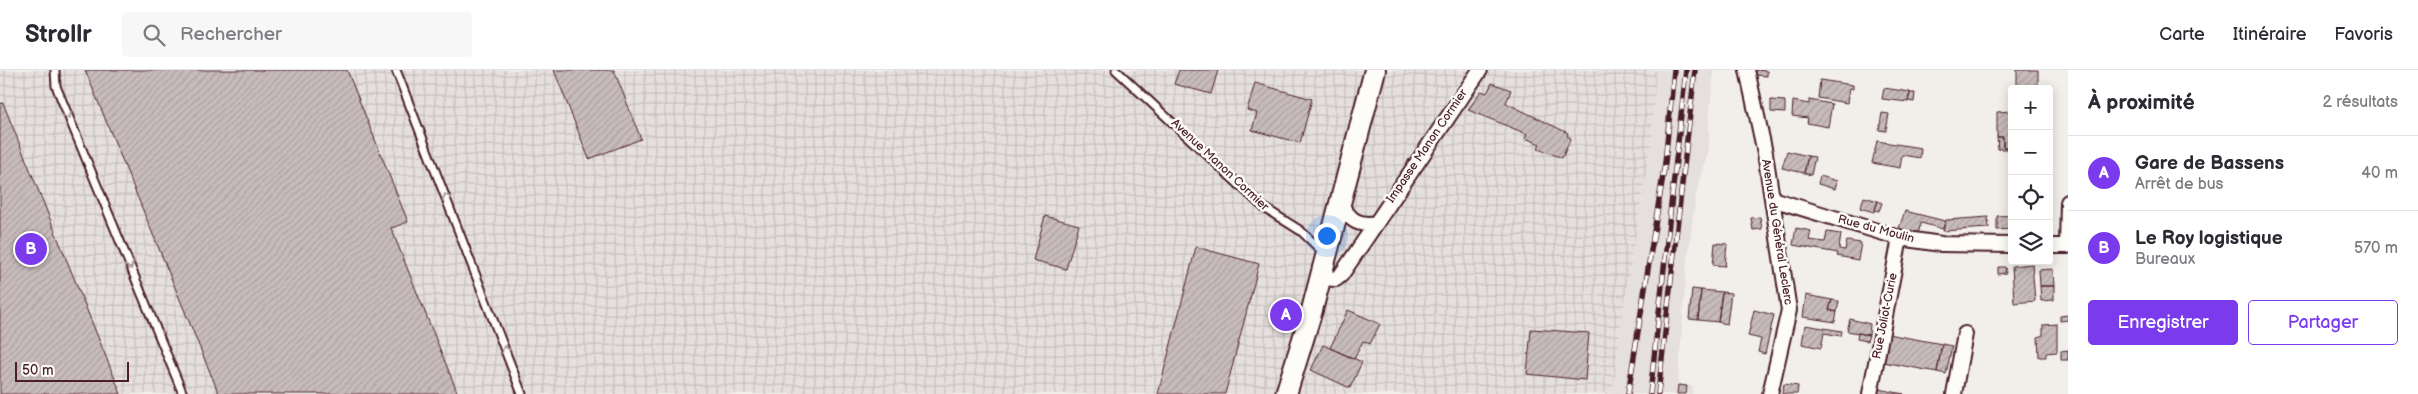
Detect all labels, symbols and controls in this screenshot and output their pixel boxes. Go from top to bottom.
search box [122,12,472,57]
text: Strollr [25,20,92,49]
icon: search [140,21,168,49]
text: Rechercher [180,23,282,46]
text: Carte [2159,24,2205,45]
text: Itinéraire [2233,24,2306,45]
text: Favoris [2334,24,2393,45]
map controls [2008,85,2053,265]
button: + [2008,85,2053,130]
street label: Impasse Manon Cormier [1383,86,1471,206]
text: À proximité [2088,90,2195,115]
text: 2 résultats [2323,93,2398,112]
one-way arrow [62,111,73,120]
street label: Avenue Manon Cormier [1168,116,1272,215]
button: − [2008,130,2053,175]
text: Gare de Bassens [2135,152,2284,175]
street label: Avenue du Général Leclerc [1758,158,1796,306]
text: A [2099,164,2109,183]
text: 40 m [2361,164,2398,183]
button: locate [2008,175,2053,220]
text: Arrêt de bus [2135,175,2224,194]
one-way arrow [441,193,452,202]
street label: Rue du Moulin [1836,212,1916,246]
button: layers [2008,220,2053,265]
your location [1314,223,1340,249]
text: Le Roy logistique [2135,227,2283,250]
pin: B [15,230,47,268]
text: B [2098,239,2110,258]
text: 570 m [2354,239,2398,258]
text: Bureaux [2135,250,2195,269]
one-way arrow [124,261,135,270]
street label: Rue Joliot-Curie [1869,272,1901,360]
pin: A [1270,296,1302,334]
button: Enregistrer [2088,300,2238,345]
button: Partager [2248,300,2398,345]
one-way arrow [501,345,511,353]
scale bar [15,359,129,382]
text: 50 m [22,362,54,379]

